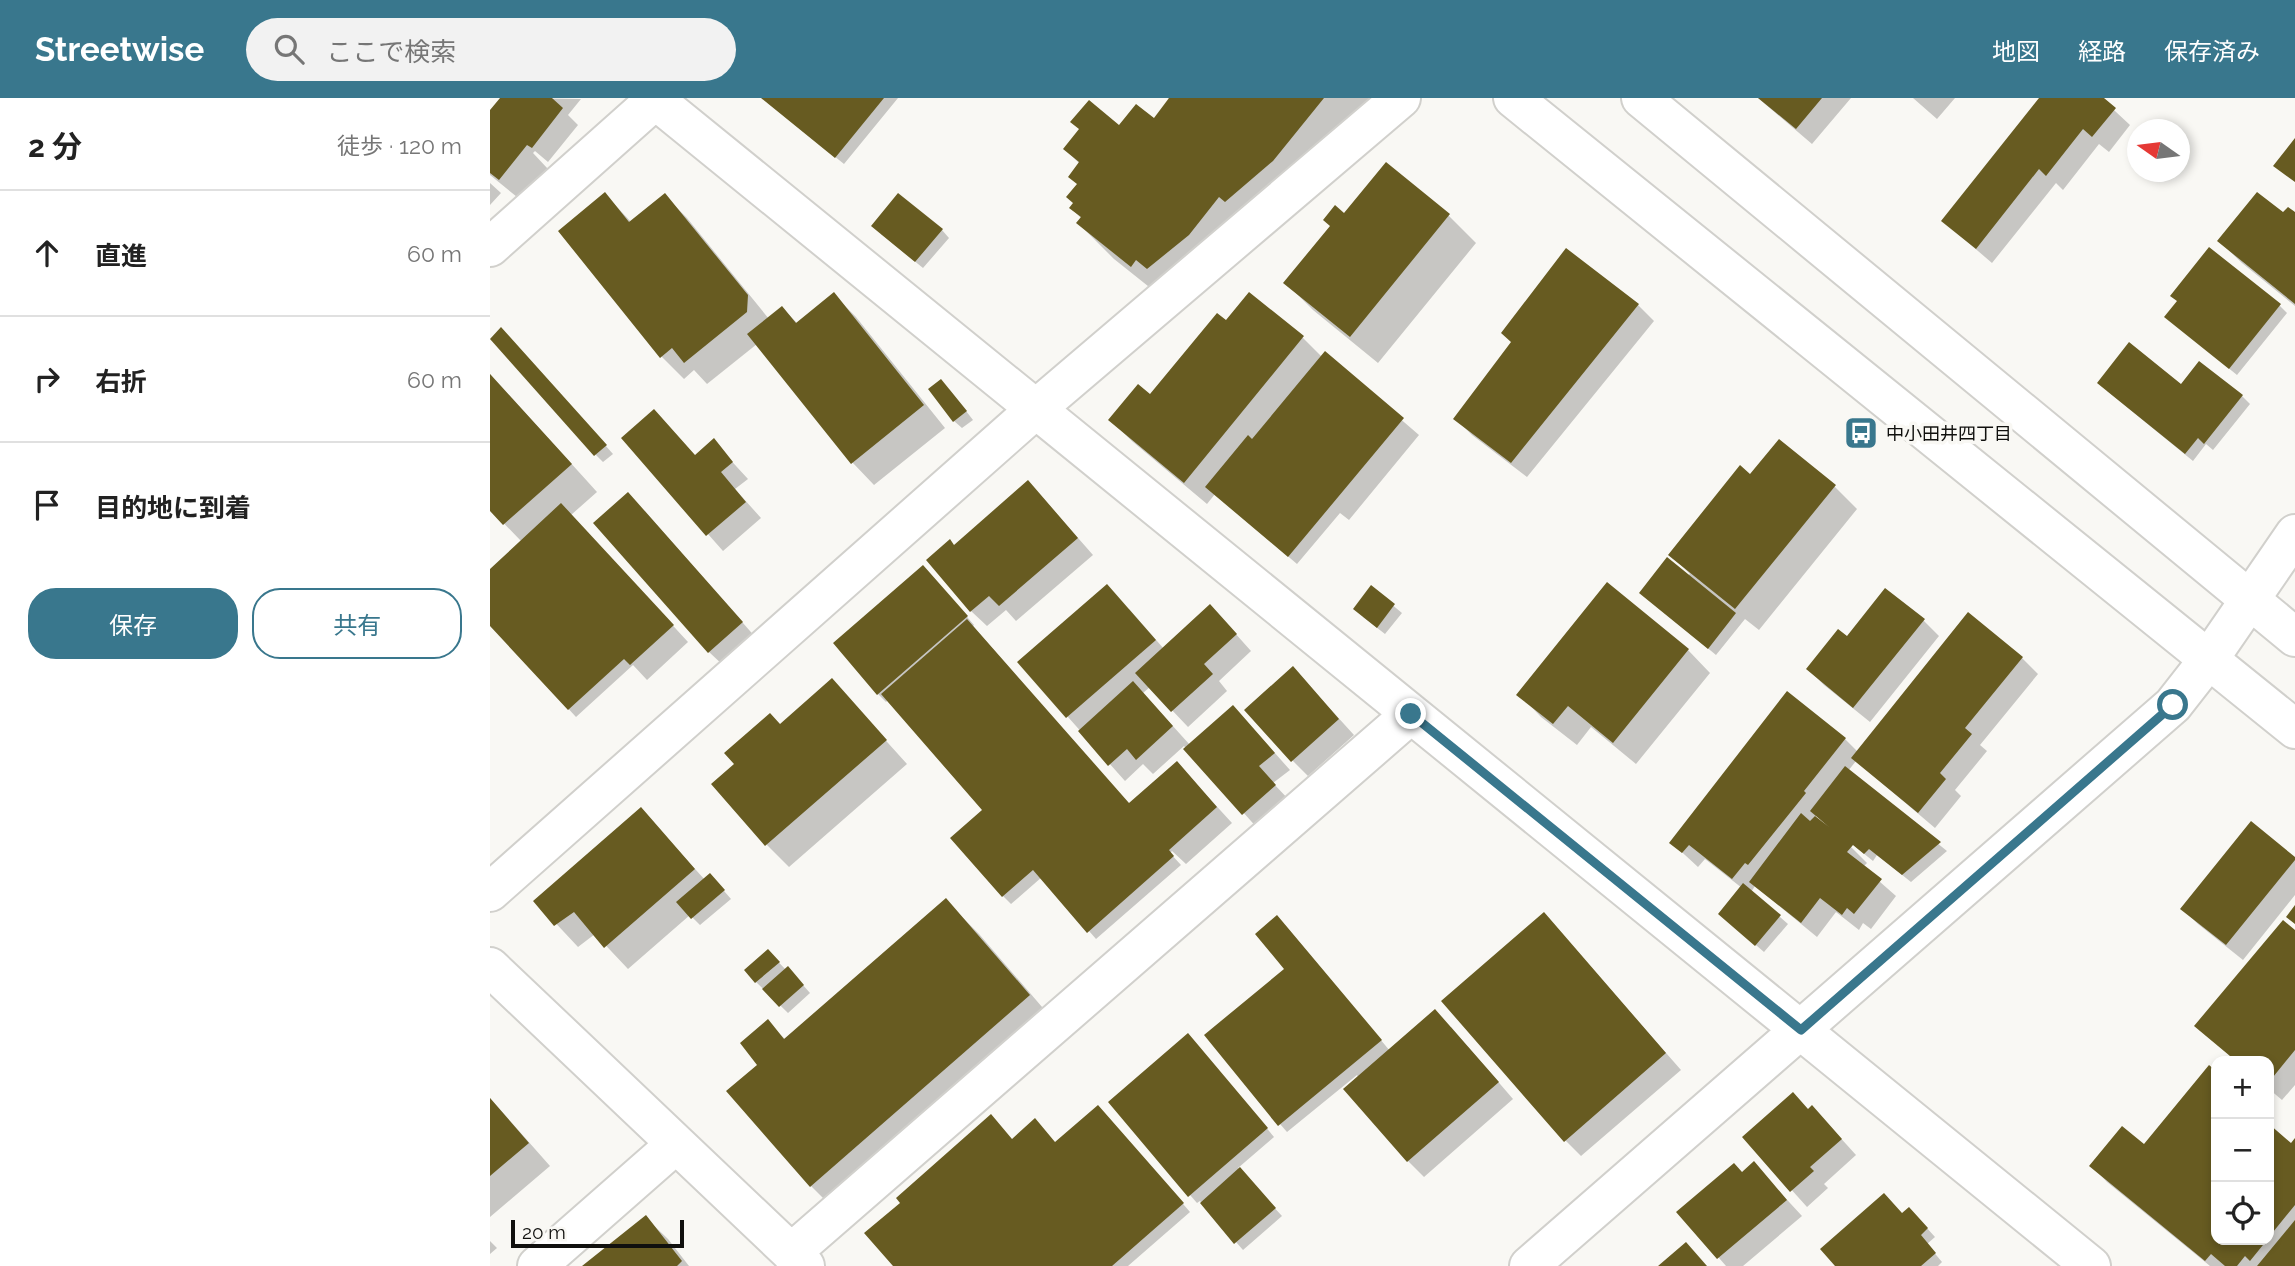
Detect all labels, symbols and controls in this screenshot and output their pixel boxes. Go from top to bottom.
search box [246,18,736,81]
text: Streetwise [35,30,204,69]
icon: search [270,30,308,68]
text: ここで検索 [326,37,456,67]
text: 地図 [1992,37,2040,66]
text: 経路 [2078,37,2126,66]
text: 保存済み [2164,37,2260,66]
north arrow [2127,119,2190,182]
text: 2 分 [28,129,82,164]
text: 徒歩 · 120 m [337,132,462,159]
icon: ahead [28,234,66,272]
text: 60 m [407,240,462,267]
text: 直進 [95,241,147,271]
icon: right [28,360,66,398]
text: 60 m [407,366,462,393]
text: 右折 [95,367,147,397]
bus stop icon: 中小田井四丁目 [1842,414,1880,452]
place label: 中小田井四丁目 [1886,423,2012,444]
icon: arrive [28,486,66,524]
text: 目的地に到着 [95,493,251,523]
button: 保存 [28,588,238,659]
button: 共有 [252,588,462,659]
route start [2157,689,2188,720]
route end [1395,698,1426,729]
map controls [2211,1056,2274,1245]
button: + [2211,1056,2274,1119]
button: − [2211,1119,2274,1182]
button: locate [2211,1182,2274,1245]
scale bar [511,1217,684,1249]
text: 20 m [522,1221,566,1243]

